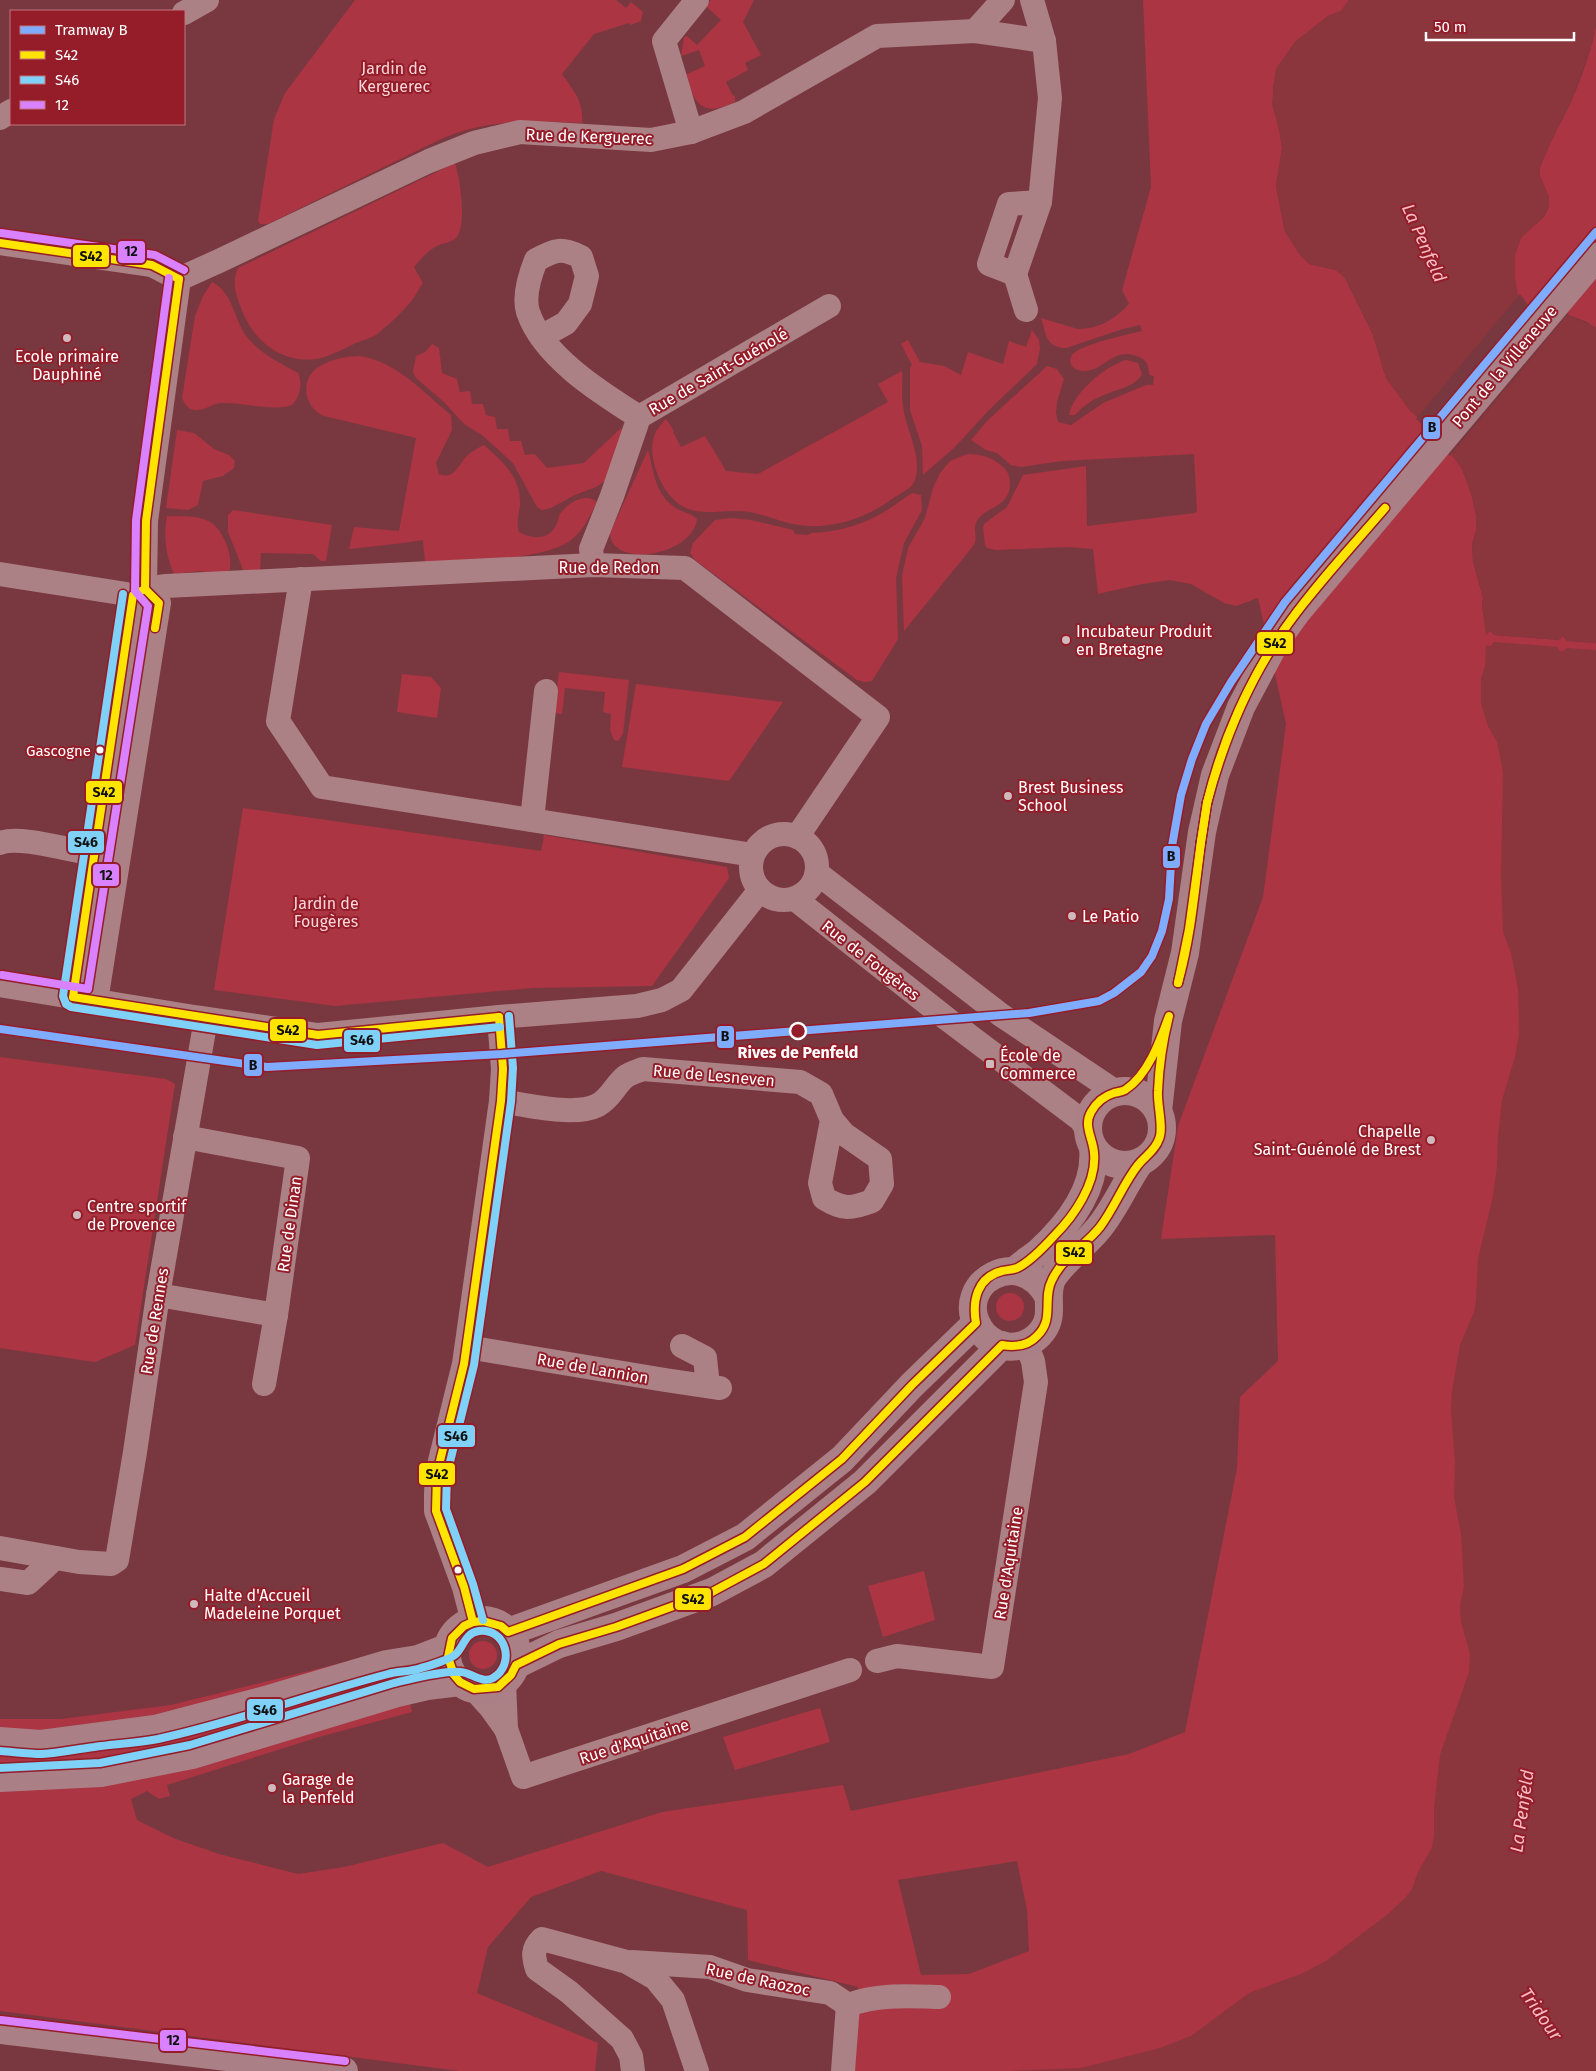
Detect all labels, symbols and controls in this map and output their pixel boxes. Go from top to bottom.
legend [10,10,185,125]
scale bar [1426,10,1574,42]
text: 50 m [1434,18,1467,36]
text: Tramway B [55,21,128,39]
text: S42 [55,46,78,64]
park label: Jardin de Kerguerec [358,59,430,96]
text: S46 [55,71,79,89]
text: 12 [55,96,69,114]
street label: Rue de Kerguerec [525,125,653,148]
water label: La Penfeld [1397,200,1451,286]
line badge: 12 [117,240,146,264]
text: 12 [124,243,138,260]
line badge: S42 [72,244,110,268]
text: S42 [80,248,102,265]
street label: Pont de la Villeneuve [1448,302,1561,431]
street label: Rue de Saint-Guénolé [645,324,791,419]
marker: Ecole primaire Dauphiné [61,332,73,344]
place label: Ecole primaire Dauphiné [15,347,119,384]
line badge: B [1422,416,1441,440]
text: B [1428,419,1437,436]
street label: Rue de Redon [559,558,659,577]
place label: Incubateur Produit en Bretagne [1076,622,1212,659]
line badge: S42 [1256,631,1294,655]
marker: Incubateur Produit en Bretagne [1060,634,1072,646]
text: S42 [1264,635,1286,652]
place label: Gascogne [26,742,91,760]
marker: Gascogne [95,745,105,755]
place label: Brest Business School [1018,778,1124,815]
line badge: S42 [85,780,123,804]
text: S42 [93,784,115,801]
marker: Brest Business School [1002,790,1014,802]
line badge: S46 [67,830,105,854]
text: S46 [74,834,98,851]
line badge: B [1162,845,1181,869]
text: B [1167,848,1176,865]
line badge: 12 [92,863,120,887]
text: 12 [99,867,113,884]
park label: Jardin de Fougères [293,894,359,931]
place label: Le Patio [1082,907,1139,926]
marker: Le Patio [1066,910,1078,922]
street label: Rue de Fougères [818,916,923,1005]
line badge: S42 [269,1018,307,1042]
text: S42 [277,1022,299,1039]
marker: Rives de Penfeld [789,1022,807,1040]
line badge: B [716,1025,735,1049]
text: B [721,1028,730,1045]
line badge: S46 [343,1029,381,1053]
text: S46 [350,1032,374,1049]
place label: Rives de Penfeld [738,1043,858,1062]
place label: École de Commerce [1000,1045,1076,1083]
line badge: B [243,1053,263,1077]
text: B [249,1057,258,1074]
marker: École de Commerce [984,1058,996,1070]
street label: Rue de Lesneven [652,1061,776,1090]
place label: Chapelle Saint-Guénolé de Brest [1254,1122,1421,1159]
marker: Chapelle Saint-Guénolé de Brest [1425,1134,1437,1146]
street label: Rue de Dinan [273,1175,306,1273]
place label: Centre sportif de Provence [87,1197,188,1234]
marker: Centre sportif de Provence [71,1209,83,1221]
line badge: S42 [1055,1241,1093,1265]
text: S42 [1063,1244,1085,1261]
street label: Rue de Rennes [137,1266,172,1376]
street label: Rue de Lannion [536,1349,650,1388]
line badge: S46 [437,1424,476,1448]
text: S46 [444,1428,468,1445]
line badge: S42 [418,1462,456,1486]
text: S42 [426,1466,448,1483]
street label: Rue d'Aquitaine [990,1505,1027,1621]
unlabelled marker [453,1565,463,1575]
place label: Halte d'Accueil Madeleine Porquet [204,1586,341,1623]
line badge: S42 [674,1587,712,1611]
text: S42 [682,1591,704,1608]
marker: Halte d'Accueil Madeleine Porquet [188,1598,200,1610]
line badge: S46 [246,1698,284,1722]
text: S46 [253,1702,277,1719]
street label: Rue d'Aquitaine [577,1715,691,1768]
water label: La Penfeld [1505,1768,1539,1854]
place label: Garage de la Penfeld [282,1770,355,1807]
marker: Garage de la Penfeld [266,1782,278,1794]
street label: Rue de Raozoc [704,1959,812,2000]
water label: Tridour [1515,1984,1568,2045]
line badge: 12 [159,2029,187,2052]
text: 12 [166,2032,180,2049]

